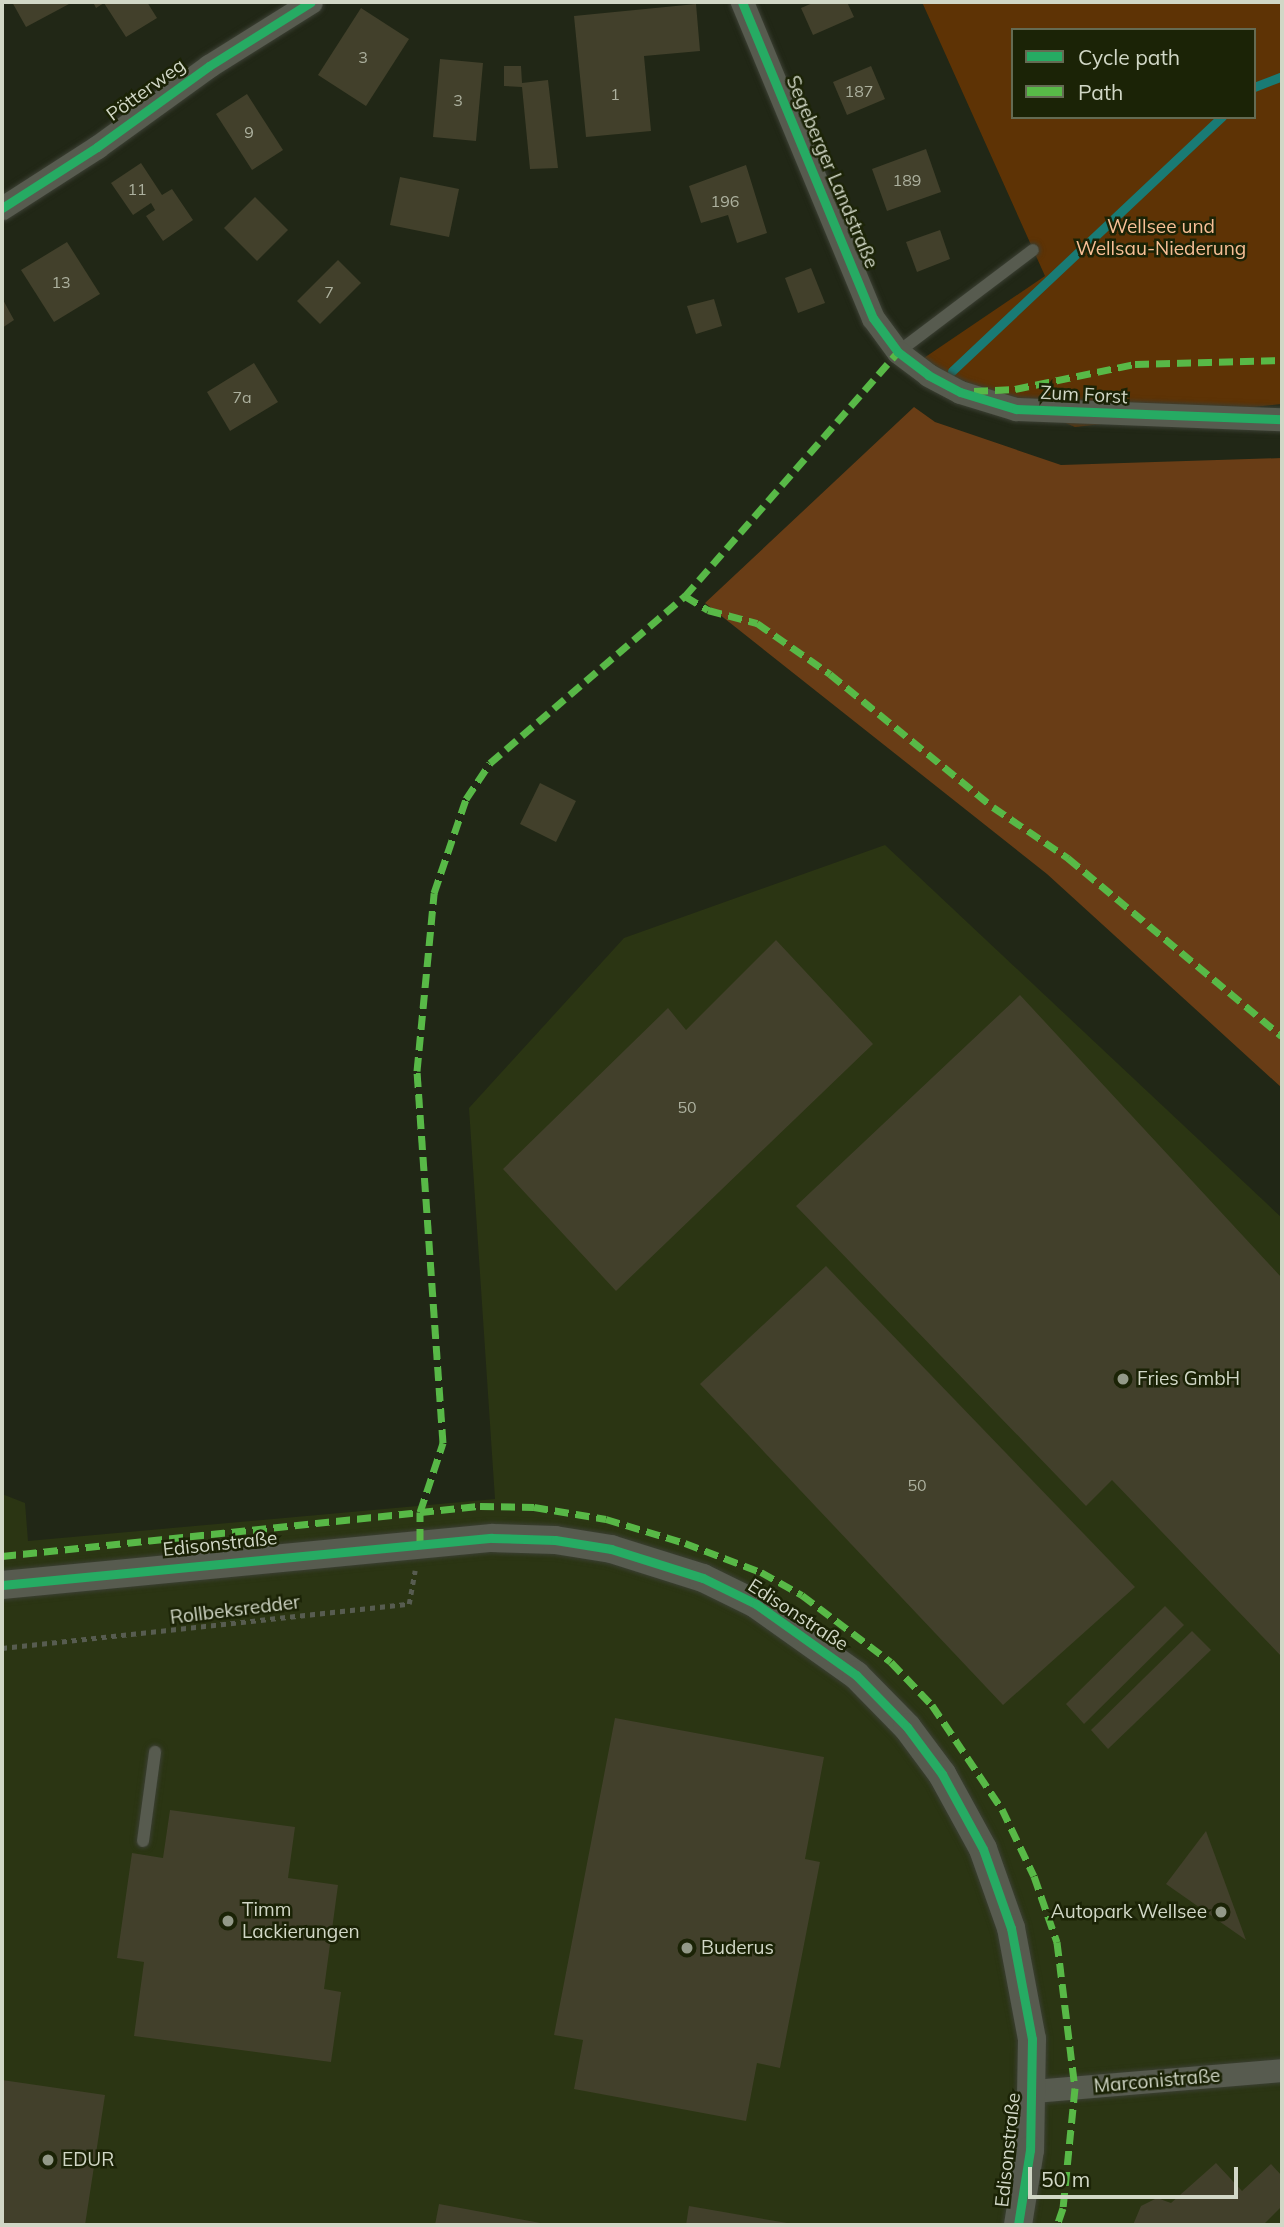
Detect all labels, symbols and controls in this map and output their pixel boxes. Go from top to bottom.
legend [1011,28,1256,119]
text: Cycle path [1078,44,1180,70]
house number: 3 [358,47,368,67]
street label: Pötterweg [102,54,190,126]
street label: Segeberger Landstraße [781,72,883,272]
text: Path [1078,79,1123,105]
house number: 187 [845,81,873,101]
house number: 1 [610,84,620,104]
house number: 3 [453,90,463,110]
house number: 9 [244,122,254,142]
house number: 189 [893,170,921,190]
house number: 11 [127,179,147,199]
house number: 196 [711,191,739,211]
park label: Wellsee und Wellsau-Niederung [1076,216,1246,260]
house number: 13 [51,272,71,292]
house number: 7 [324,282,334,302]
street label: Zum Forst [1040,381,1128,409]
house number: 7a [232,387,252,407]
house number: 50 [677,1097,697,1117]
place label: Fries GmbH [1137,1368,1240,1390]
marker: Fries GmbH [1115,1371,1131,1387]
house number: 50 [907,1475,927,1495]
street label: Edisonstraße [162,1527,278,1561]
street label: Edisonstraße [744,1574,852,1656]
street label: Rollbeksredder [169,1591,301,1629]
place label: Timm Lackierungen [242,1899,360,1943]
place label: Autopark Wellsee [1051,1901,1207,1923]
marker: Autopark Wellsee [1213,1904,1229,1920]
marker: Timm Lackierungen [220,1913,236,1929]
place label: Buderus [701,1937,774,1959]
marker: Buderus [679,1940,695,1956]
street label: Marconistraße [1093,2064,1221,2098]
street label: Edisonstraße [991,2092,1025,2208]
place label: EDUR [62,2149,114,2171]
marker: EDUR [40,2152,56,2168]
scale bar [1032,2154,1242,2198]
text: 50 m [1041,2166,1090,2192]

